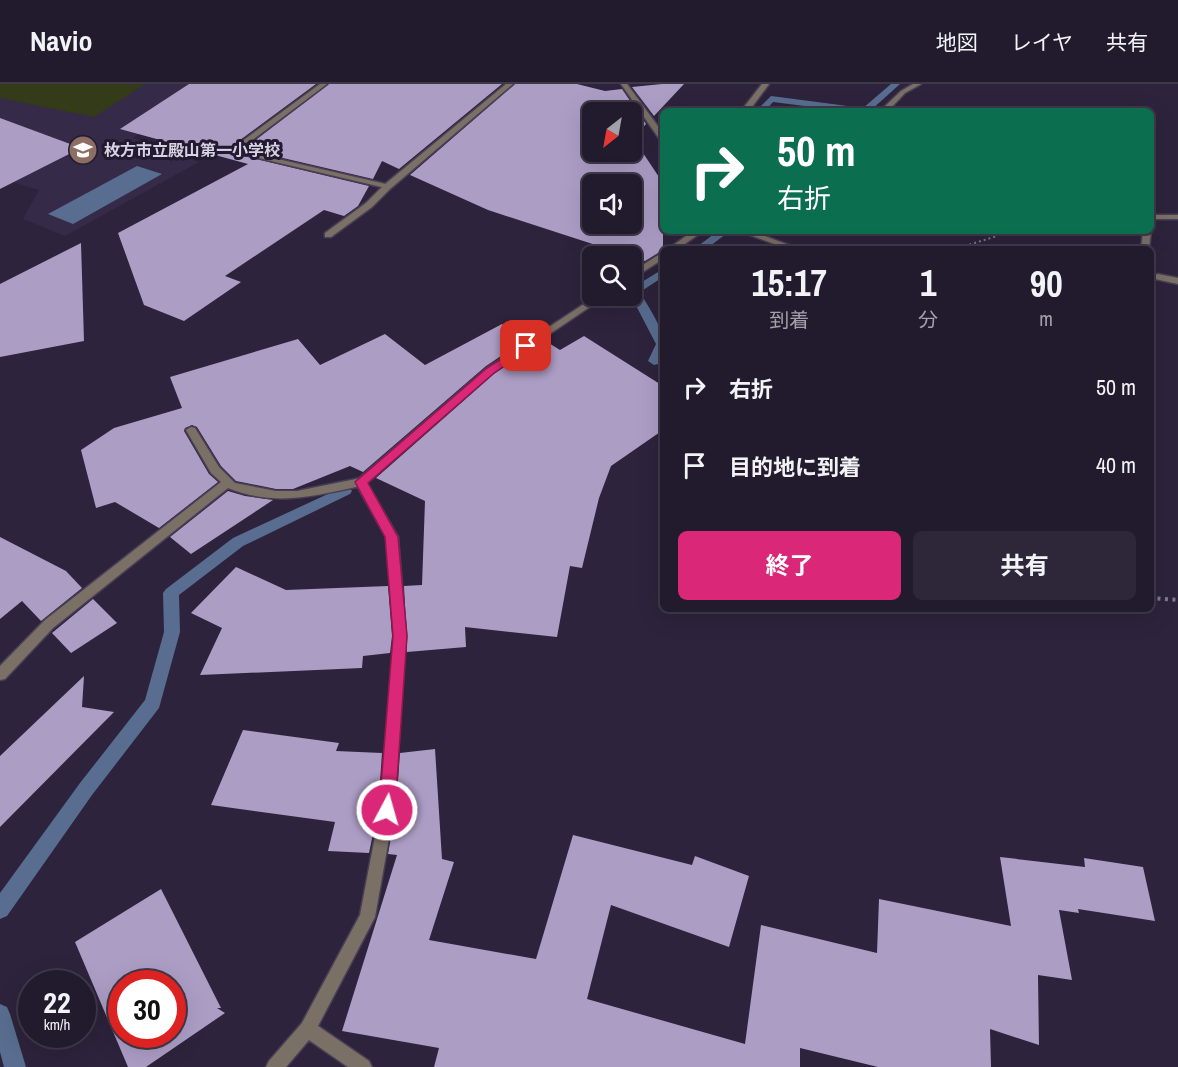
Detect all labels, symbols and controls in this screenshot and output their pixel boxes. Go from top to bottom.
text: Navio [30,22,93,60]
text: 地図 [936,28,978,57]
text: レイヤ [1011,28,1073,57]
text: 共有 [1106,28,1148,57]
north arrow [582,102,642,162]
map controls [582,102,642,306]
text: 50 m [777,123,856,179]
icon: right [678,132,756,210]
school or university icon: 枚方市立殿山第一小学校 [67,134,99,166]
place label: 枚方市立殿山第一小学校 [104,139,280,161]
button: sound [582,174,642,234]
text: 右折 [777,180,831,216]
button: search [582,246,642,306]
text: 15:17 [751,259,827,307]
text: 1 [920,259,937,307]
text: 90 [1030,260,1063,308]
text: m [1039,305,1053,332]
text: 到着 [769,306,809,333]
text: 分 [918,306,938,333]
pin [500,320,551,371]
icon: arrive [509,329,542,362]
icon: right [678,371,711,404]
text: 50 m [1096,372,1136,402]
text: 右折 [729,374,773,404]
icon: arrive [678,449,711,482]
text: 40 m [1096,450,1136,480]
text: 目的地に到着 [729,452,861,482]
button: 終了 [678,531,901,600]
button: 共有 [913,531,1136,600]
position arrow [355,778,419,842]
speed limit sign: 30 [108,970,186,1048]
text: 22 [43,982,71,1022]
text: km/h [44,1014,70,1035]

